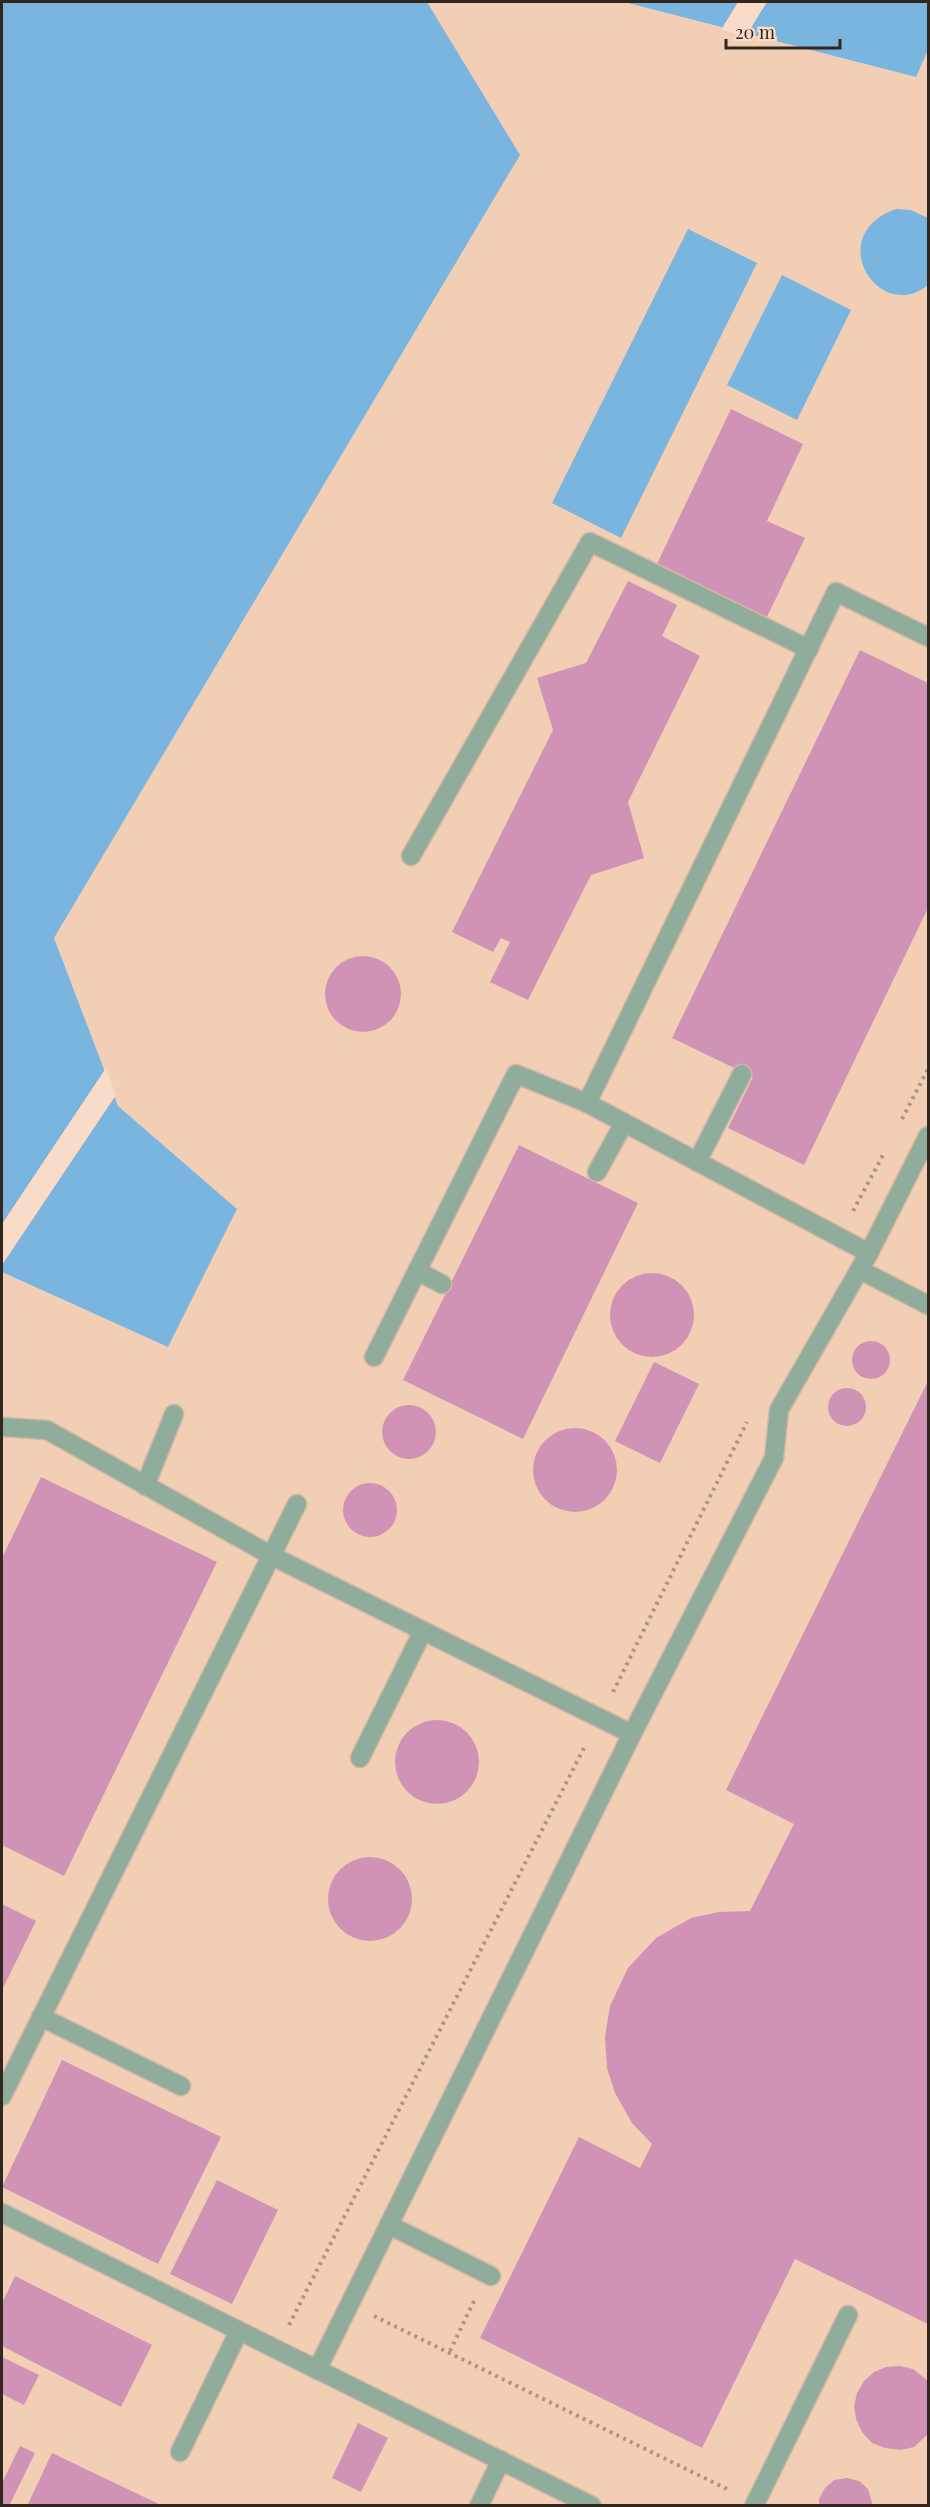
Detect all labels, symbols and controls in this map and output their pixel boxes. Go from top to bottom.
scale bar [726,12,840,50]
text: 20 m [735,20,775,44]

